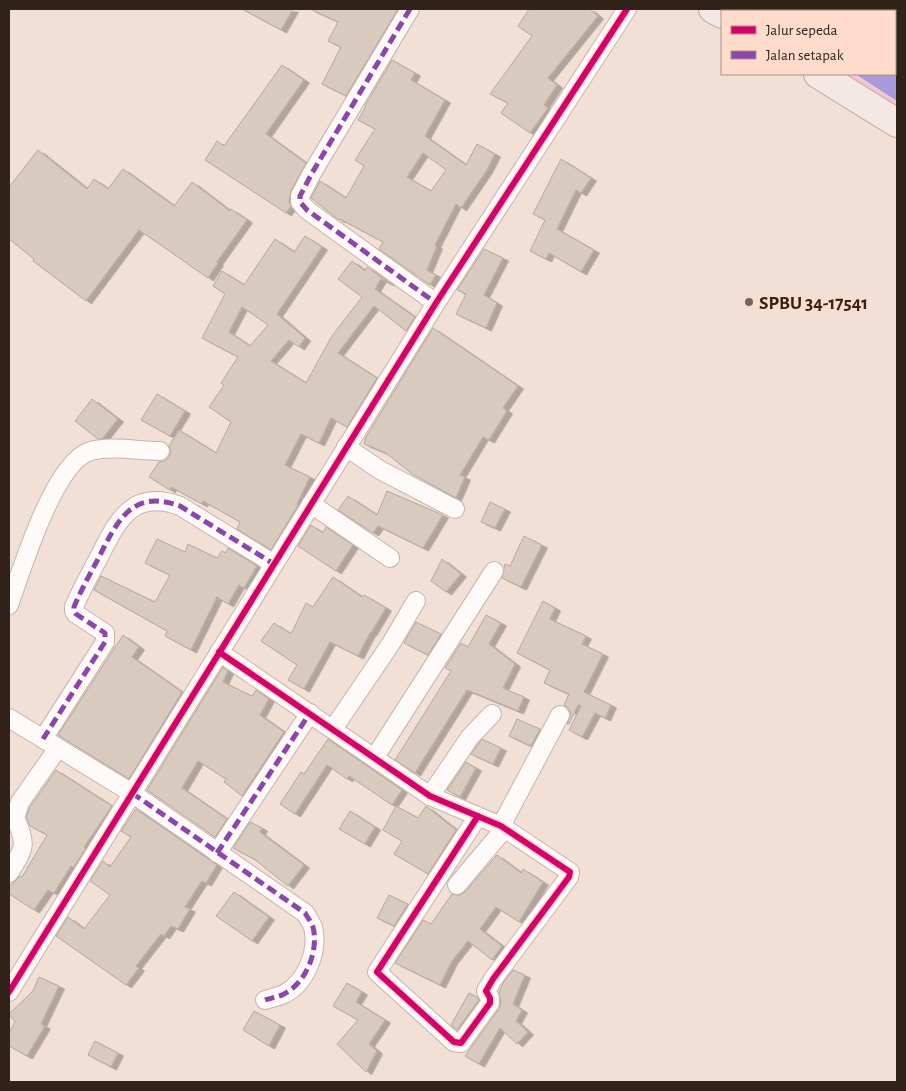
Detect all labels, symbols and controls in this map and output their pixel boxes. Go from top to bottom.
legend [721,10,896,75]
text: Jalur sepeda [766,23,838,38]
text: Jalan setapak [766,48,844,63]
place label: SPBU 34-17541 [759,294,868,313]
marker: SPBU 34-17541 [743,296,755,308]

